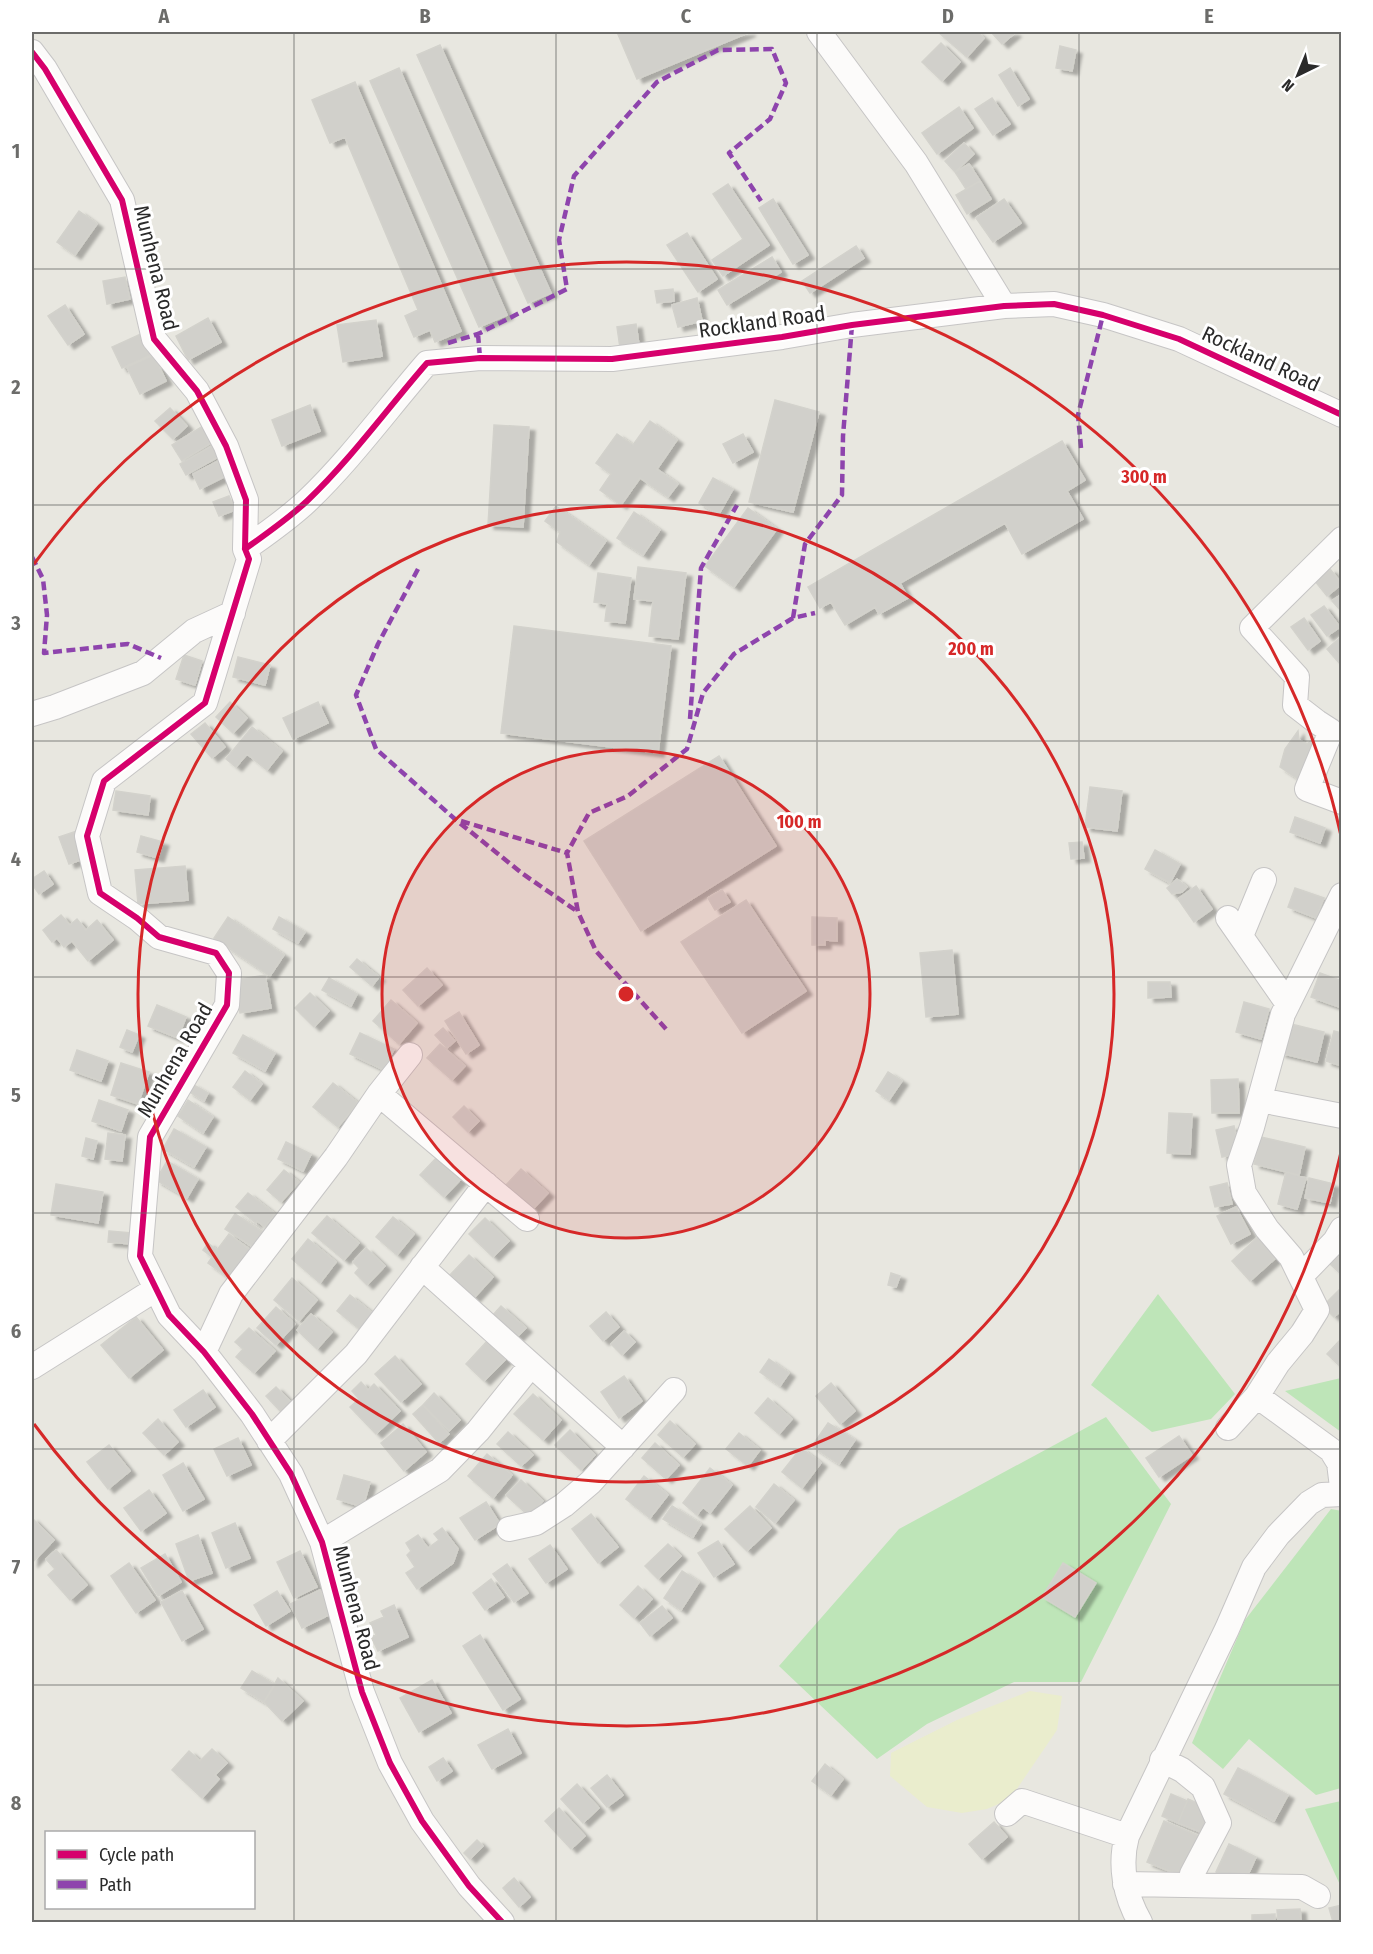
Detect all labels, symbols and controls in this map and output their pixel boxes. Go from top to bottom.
text: A [158,4,171,28]
text: B [419,4,431,28]
text: C [681,4,692,28]
text: D [942,4,954,28]
text: E [1204,4,1214,28]
north arrow [1268,45,1328,105]
text: N [1278,75,1298,96]
text: 1 [12,139,20,163]
street label: Munhena Road [128,203,184,333]
street label: Rockland Road [697,300,827,344]
street label: Rockland Road [1198,320,1324,398]
text: 2 [10,375,21,399]
text: 300 m [1120,466,1167,488]
text: 3 [10,611,21,635]
text: 200 m [947,638,994,660]
text: 100 m [777,811,821,833]
text: 4 [11,847,21,871]
centre of rings [616,984,636,1004]
street label: Munhena Road [132,998,218,1122]
text: 5 [11,1083,21,1107]
text: 6 [11,1319,21,1343]
street label: Munhena Road [327,1543,385,1673]
text: 7 [12,1555,21,1579]
text: 8 [11,1791,22,1815]
legend [45,1831,255,1909]
text: Cycle path [99,1844,174,1866]
text: Path [99,1874,132,1896]

